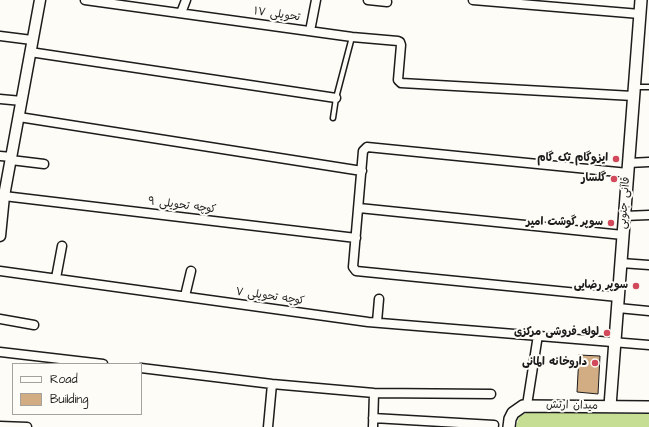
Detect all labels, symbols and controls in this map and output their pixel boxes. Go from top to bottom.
street label: تحویلی ۱۷ [253,5,301,25]
place label: ایزوگام تک گام [537,152,608,166]
marker: ایزوگام تک گام [611,154,621,164]
place label: گلسار [581,172,606,186]
marker: گلسار [609,174,619,184]
street label: قاآنی جنوبی [617,176,633,230]
street label: کوچه تحویلی ۹ [147,195,217,217]
place label: سوپر گوشت امیر [526,216,603,230]
marker: سوپر گوشت امیر [606,218,616,228]
place label: سوپر رضایی [574,279,628,293]
marker: سوپر رضایی [631,281,641,291]
street label: کوچه تحویلی ۷ [235,286,305,308]
place label: لوله فروشی مرکزی [514,326,599,340]
marker: لوله فروشی مرکزی [602,328,612,338]
place label: داروخانه المانی [522,356,587,370]
marker: داروخانه المانی [590,358,600,368]
legend [12,363,142,415]
text: Road [50,371,78,388]
text: Building [50,391,88,408]
street label: میدان ارتش [546,399,598,413]

